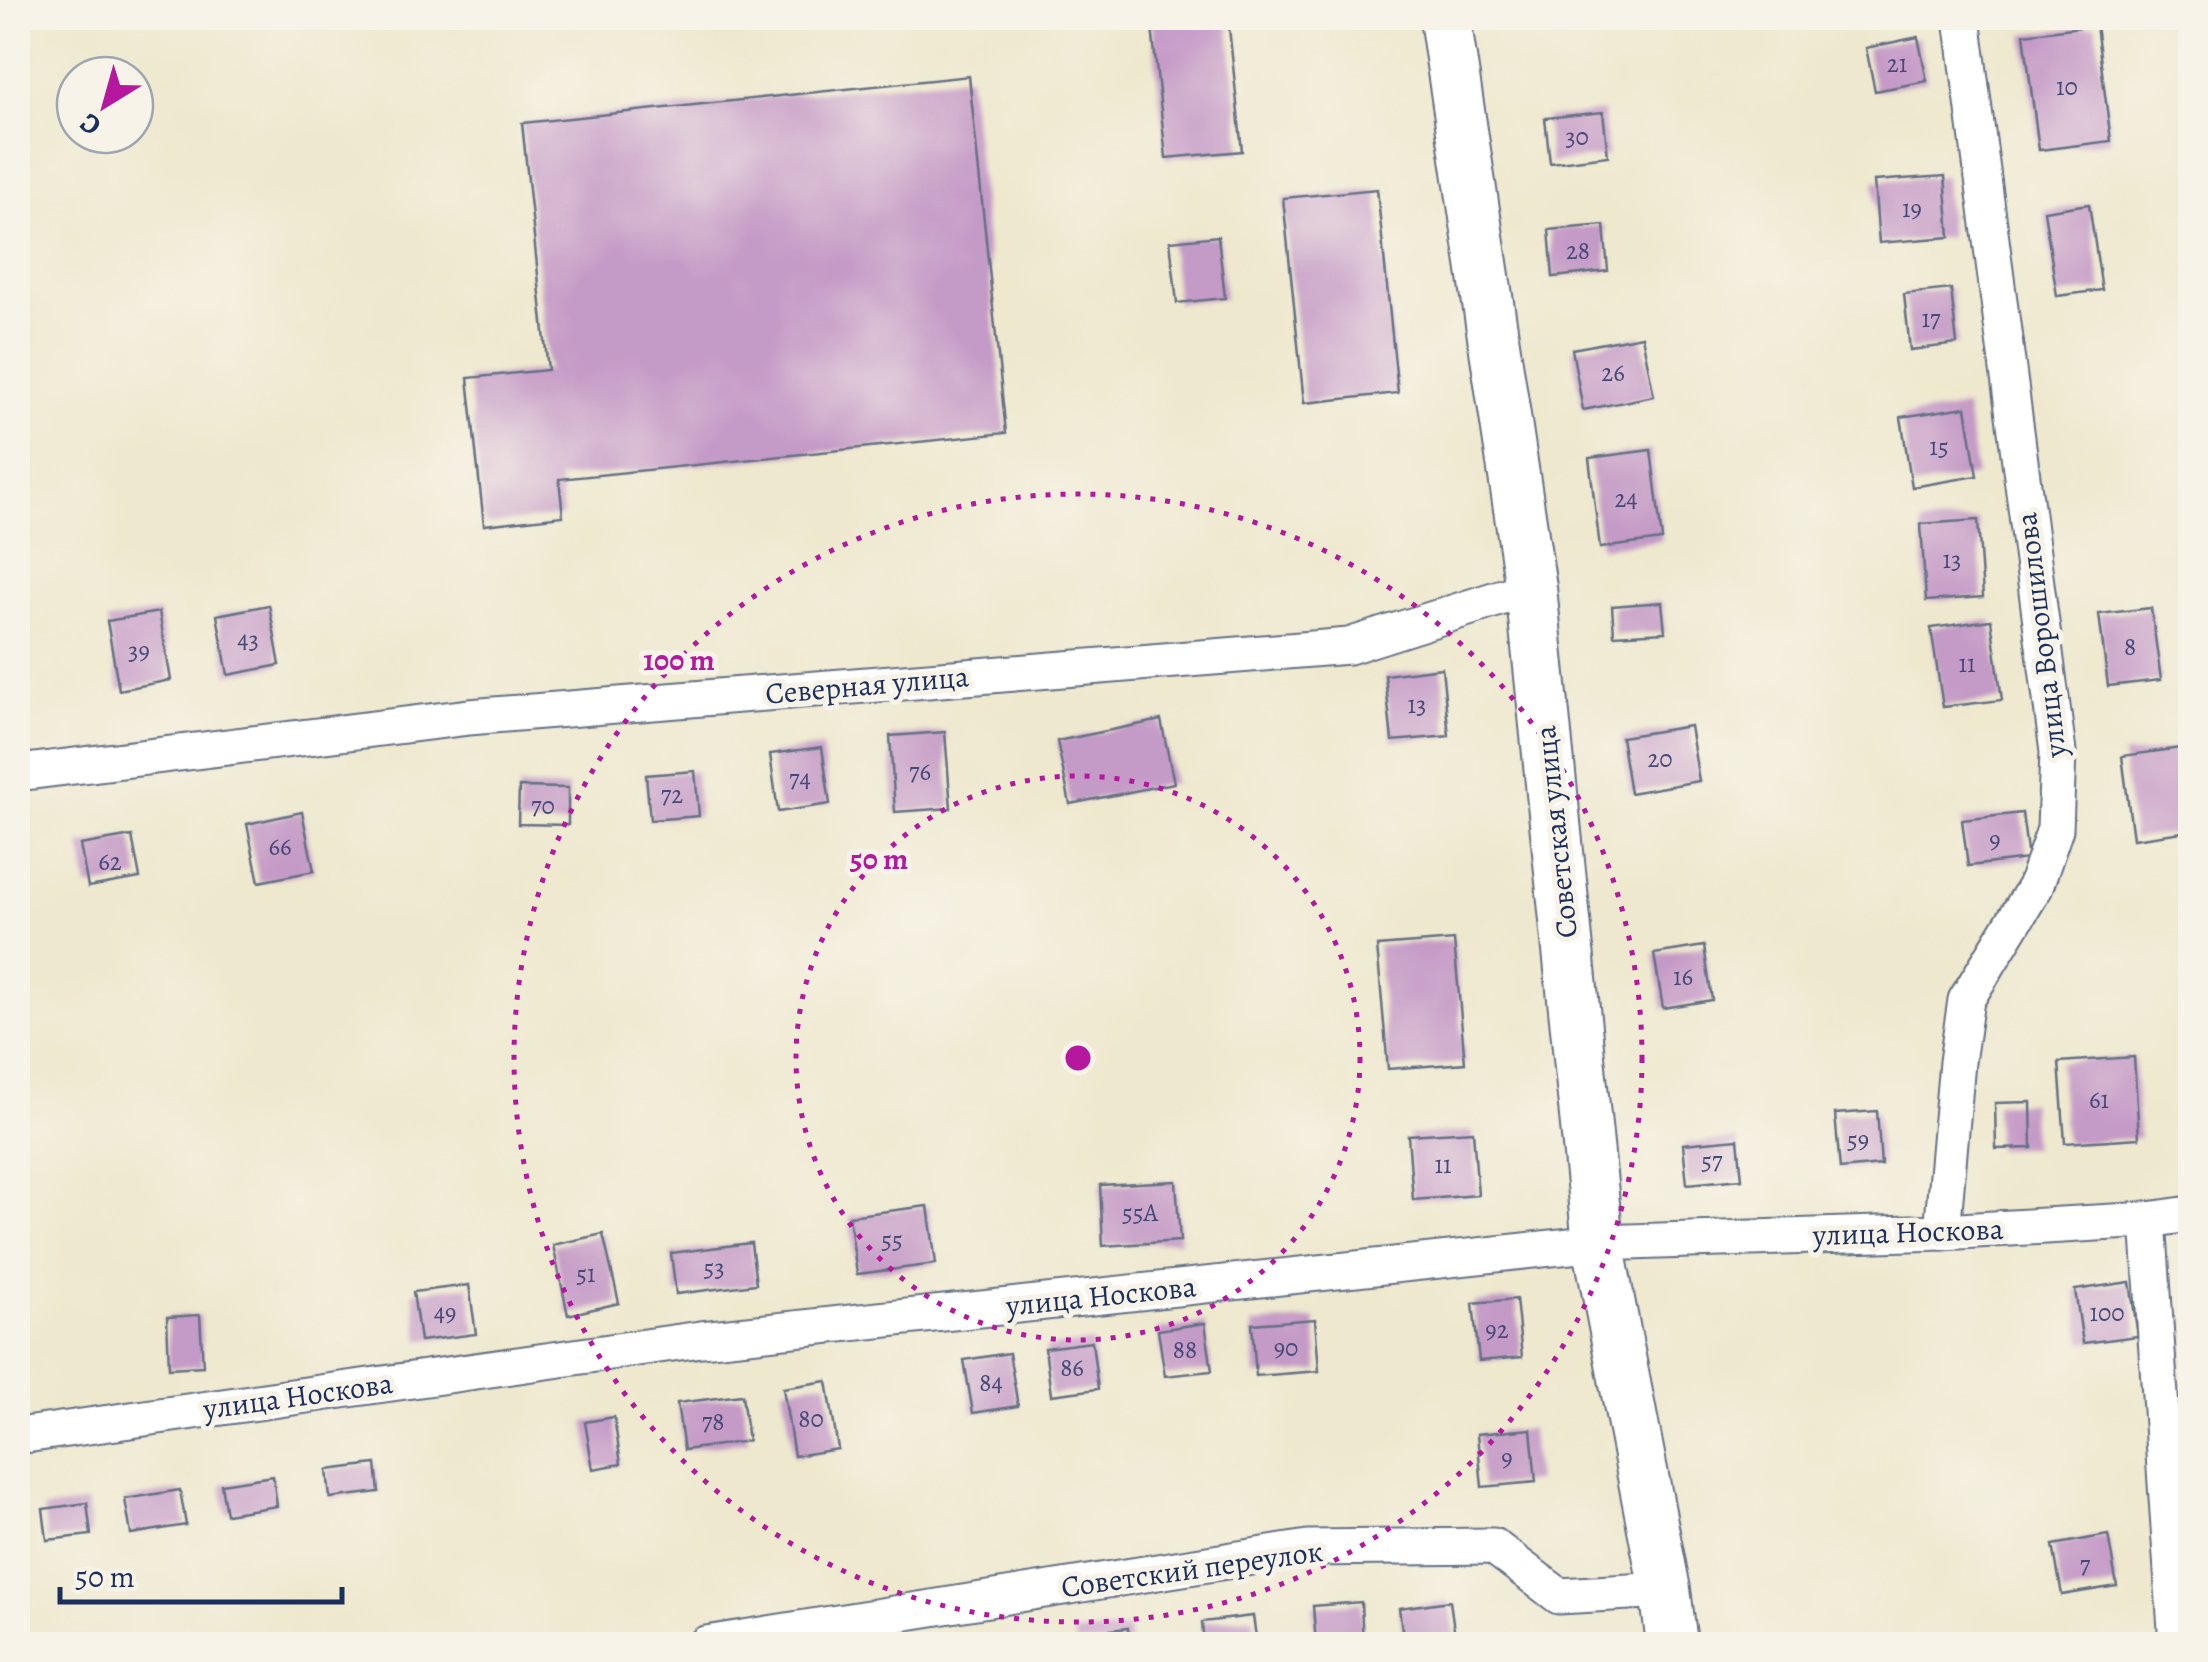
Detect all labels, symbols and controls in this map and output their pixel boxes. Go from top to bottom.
house number: 21 [1887,47,1907,81]
north arrow [55,55,155,155]
house number: 10 [2056,70,2078,104]
text: С [72,104,109,145]
house number: 30 [1565,120,1589,154]
house number: 19 [1902,192,1922,226]
house number: 28 [1566,234,1590,268]
house number: 17 [1921,302,1941,336]
house number: 26 [1601,356,1625,390]
house number: 15 [1929,430,1949,464]
house number: 24 [1614,482,1638,516]
street label: улица Ворошилова [2006,510,2076,761]
house number: 13 [1943,543,1961,577]
house number: 43 [237,623,259,657]
house number: 8 [2124,630,2136,664]
house number: 39 [128,634,150,668]
text: 100 m [643,640,715,680]
house number: 11 [1958,647,1976,681]
street label: Северная улица [764,656,970,714]
house number: 13 [1408,688,1426,722]
street label: Советская улица [1525,724,1587,940]
house number: 20 [1647,742,1673,776]
house number: 76 [909,755,931,789]
house number: 74 [789,762,811,796]
house number: 72 [661,778,683,812]
house number: 70 [531,789,555,823]
house number: 9 [1989,823,2001,857]
house number: 66 [268,830,292,864]
text: 50 m [850,839,908,879]
house number: 62 [98,845,122,879]
house number: 16 [1673,960,1693,994]
centre of rings [1060,1040,1096,1076]
house number: 61 [2089,1083,2109,1117]
house number: 59 [1847,1123,1869,1157]
house number: 57 [1701,1144,1723,1178]
house number: 11 [1434,1148,1452,1182]
house number: 55А [1122,1196,1158,1230]
street label: улица Носкова [1811,1209,2004,1255]
house number: 55 [881,1223,903,1257]
house number: 53 [703,1251,725,1285]
house number: 51 [576,1257,596,1291]
street label: улица Носкова [1003,1266,1198,1326]
house number: 49 [434,1296,456,1330]
house number: 100 [2089,1296,2125,1330]
house number: 92 [1485,1313,1509,1347]
house number: 90 [1274,1331,1298,1365]
house number: 88 [1173,1333,1197,1367]
house number: 86 [1060,1351,1084,1385]
street label: улица Носкова [200,1363,395,1429]
house number: 84 [979,1366,1003,1400]
house number: 80 [798,1402,824,1436]
house number: 78 [702,1405,724,1439]
house number: 9 [1501,1441,1513,1475]
street label: Советский переулок [1059,1531,1325,1607]
scale bar [60,1542,342,1604]
house number: 7 [2080,1548,2091,1582]
text: 50 m [75,1557,135,1597]

